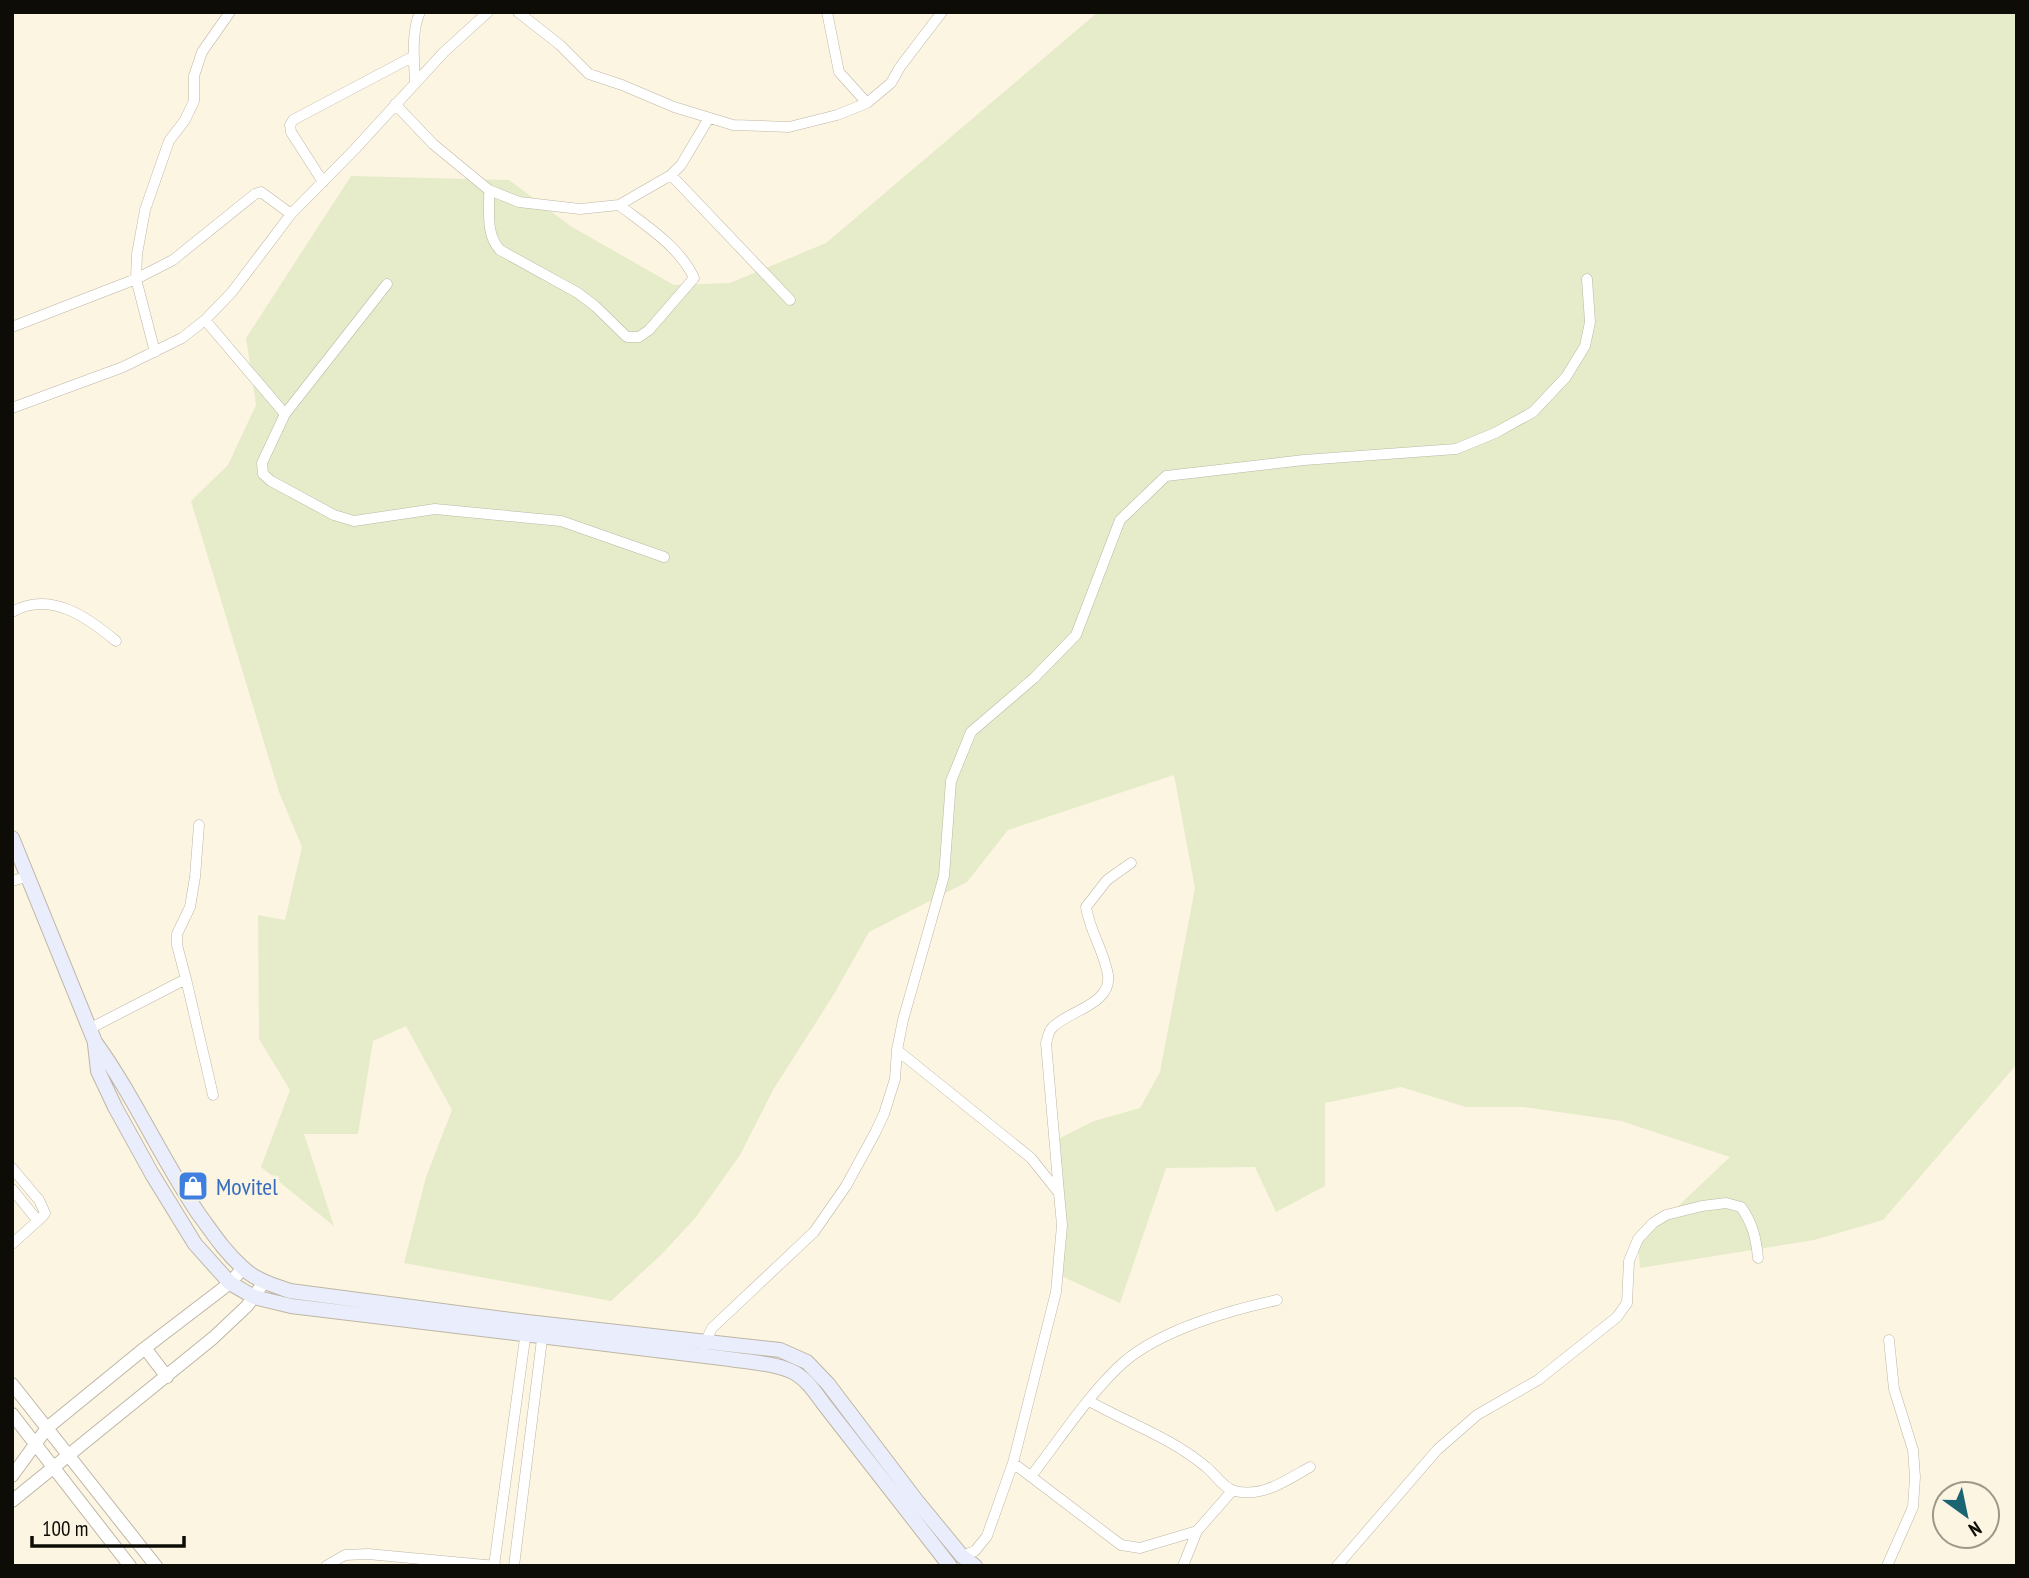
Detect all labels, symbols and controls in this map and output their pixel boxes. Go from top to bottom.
shop icon: Movitel [176,1169,210,1203]
place label: Movitel [216,1171,278,1202]
north arrow [1931,1480,2001,1550]
scale bar [32,1504,184,1548]
text: 100 m [42,1515,88,1542]
text: N [1964,1516,1986,1542]

